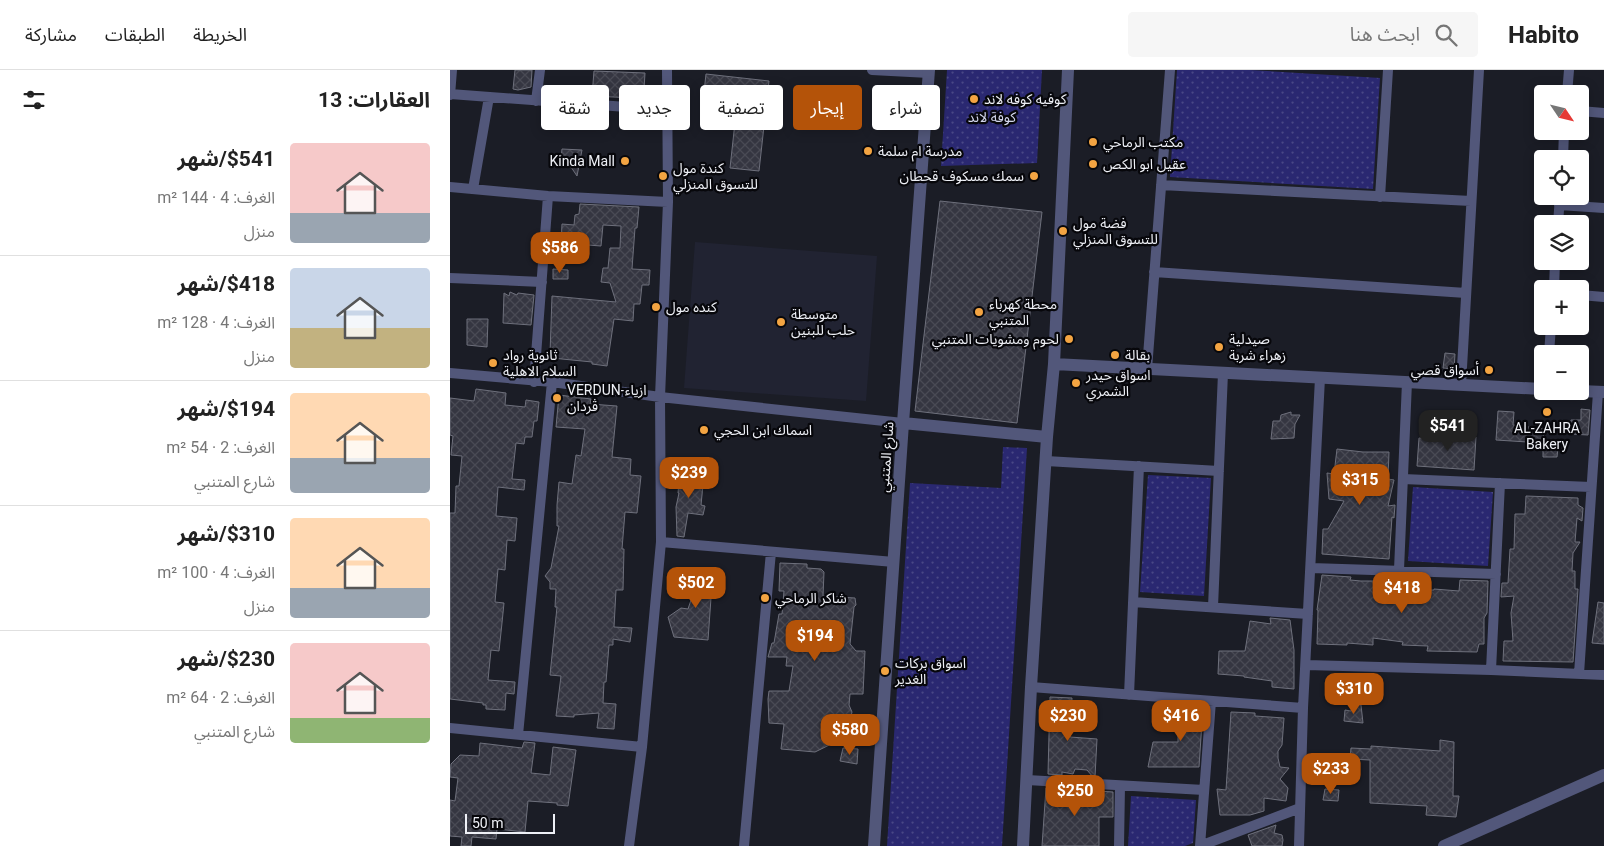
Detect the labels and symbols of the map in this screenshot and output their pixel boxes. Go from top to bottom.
north arrow [1534,85,1589,140]
place label: كوفيه كوفه لاند [984,91,1067,108]
marker: كوفيه كوفه لاند [968,93,980,105]
park label: كوفة لاند [968,109,1016,126]
place label: مكتب الرماحي [1103,134,1183,153]
marker: مكتب الرماحي [1087,136,1099,148]
place label: مدرسة ام سلمة [878,143,962,162]
marker: مدرسة ام سلمة [862,145,874,157]
place label: Kinda Mall [549,153,615,169]
marker: Kinda Mall [619,155,631,167]
place label: عقيل ابو الكص [1103,156,1186,173]
marker: عقيل ابو الكص [1087,158,1099,170]
place label: كندة مول للتسوق المنزلي [673,160,758,195]
place label: سمك مسكوف قحطان [900,168,1024,185]
marker: كندة مول للتسوق المنزلي [657,170,669,182]
marker: سمك مسكوف قحطان [1028,170,1040,182]
place label: فضة مول للتسوق المنزلي [1073,215,1158,250]
marker: فضة مول للتسوق المنزلي [1057,225,1069,237]
pin: $586 [530,232,590,274]
place label: محطة كهرباء المتنبي [989,296,1057,331]
place label: كنده مول [666,299,717,316]
marker: كنده مول [650,301,662,313]
place label: متوسطة حلب للبنين [791,306,855,339]
marker: محطة كهرباء المتنبي [973,306,985,318]
marker: متوسطة حلب للبنين [775,316,787,328]
place label: لحوم ومشويات المتنبي [932,331,1059,350]
place label: صيدلية زهراء شربة [1229,331,1286,364]
marker: لحوم ومشويات المتنبي [1063,333,1075,345]
marker: صيدلية زهراء شربة [1213,341,1225,353]
place label: ثانوية رواد السلام الاهلية [503,347,576,382]
place label: بقالة [1125,347,1150,363]
marker: بقالة [1109,349,1121,361]
marker: ثانوية رواد السلام الاهلية [487,357,499,369]
place label: أسواق قصي [1411,361,1479,381]
marker: أسواق قصي [1483,364,1495,376]
place label: اسواق حيدر الشمري [1085,367,1151,402]
marker: اسواق حيدر الشمري [1070,377,1082,389]
place label: VERDUN-ازياء ڤردان [567,382,647,415]
marker: VERDUN-ازياء ڤردان [551,392,563,404]
marker: AL-ZAHRA Bakery [1541,406,1553,418]
pin: $541 [1418,410,1478,452]
place label: AL-ZAHRA Bakery [1514,420,1580,452]
street label: شارع المتنبي [876,421,900,493]
place label: اسماك ابن الحجي [714,422,812,441]
marker: اسماك ابن الحجي [698,424,710,436]
pin: $239 [659,456,719,499]
pin: $315 [1330,464,1390,506]
pin: $502 [666,566,726,609]
pin: $418 [1372,572,1432,614]
place label: شاكر الرماحي [775,590,847,609]
marker: شاكر الرماحي [759,592,771,604]
pin: $194 [785,620,845,662]
place label: اسواق بركات الغدير [894,655,966,688]
marker: اسواق بركات الغدير [879,665,891,677]
pin: $310 [1324,672,1384,715]
pin: $230 [1038,700,1098,742]
pin: $416 [1151,700,1211,742]
pin: $580 [820,714,880,756]
pin: $233 [1301,752,1361,795]
pin: $250 [1045,774,1105,817]
scale bar [465,811,555,834]

